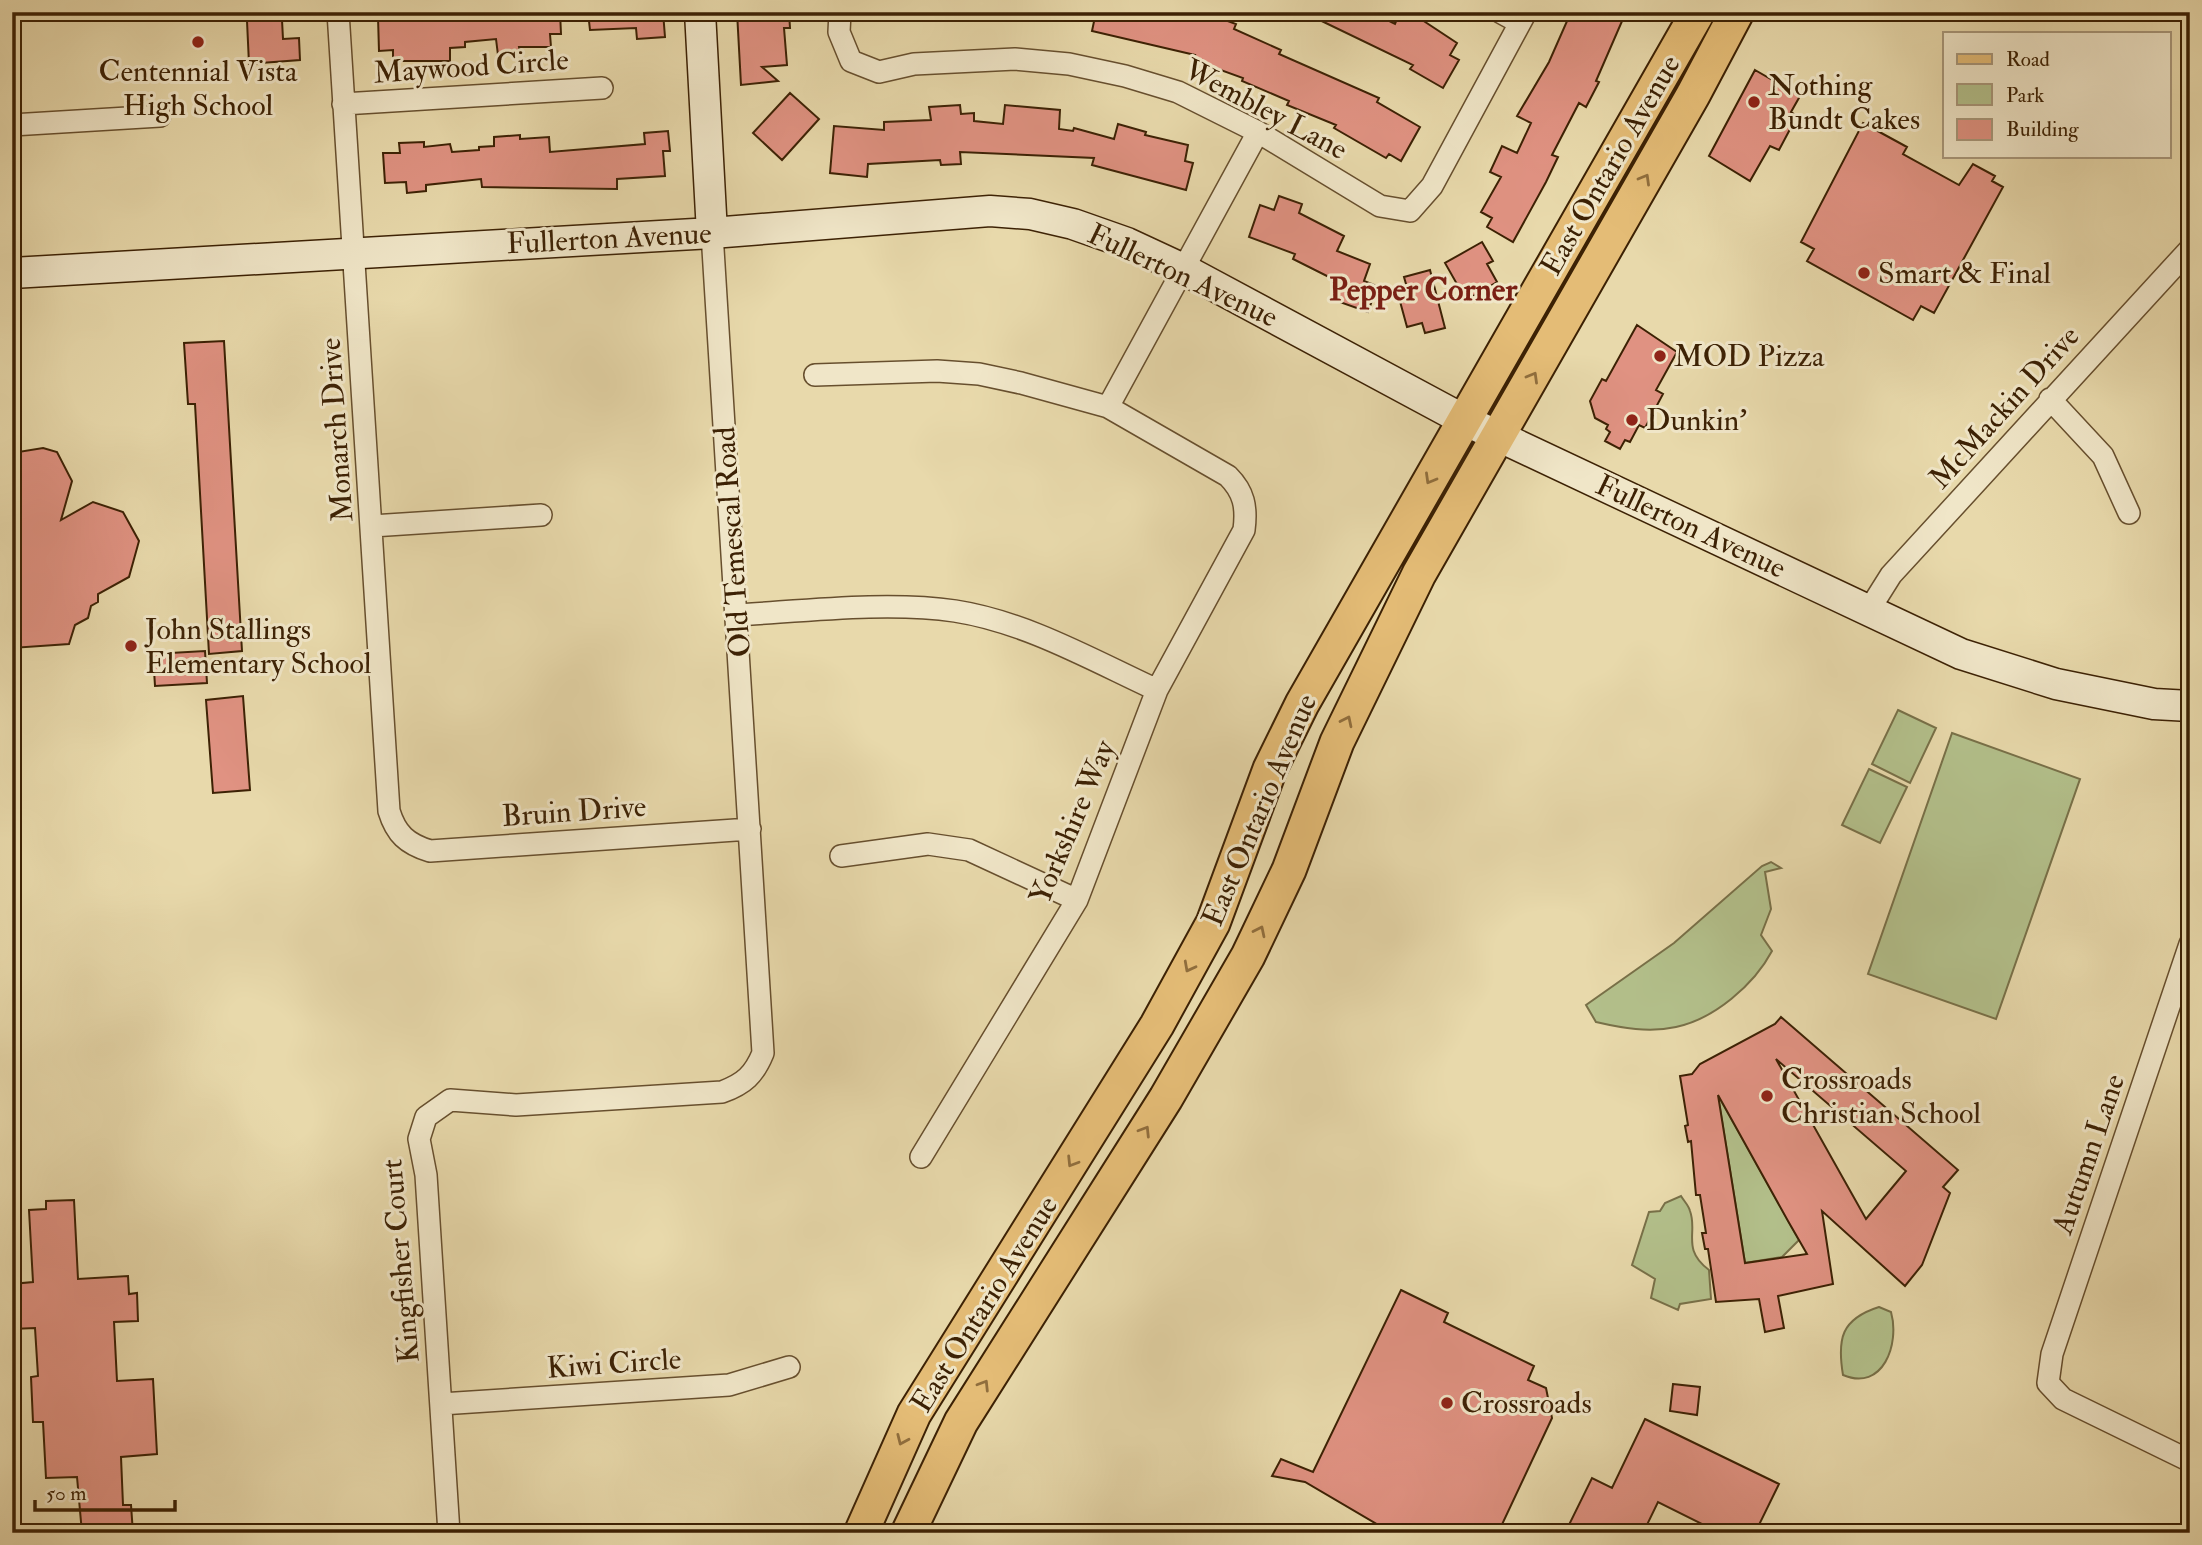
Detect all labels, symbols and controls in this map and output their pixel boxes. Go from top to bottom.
legend [1943,32,2170,158]
marker: Centennial Vista High School [190,34,206,50]
street label: Maywood Circle [372,41,570,92]
text: Road [2006,46,2051,73]
street label: East Ontario Avenue [1532,48,1689,282]
street label: Wembley Lane [1177,50,1354,168]
place label: Centennial Vista High School [99,53,298,124]
place label: Nothing Bundt Cakes [1768,67,1920,138]
text: Park [2006,82,2044,109]
marker: Nothing Bundt Cakes [1746,94,1762,110]
text: Building [2006,116,2079,143]
one-way arrow [1637,174,1650,187]
street label: Fullerton Avenue [506,215,713,262]
street label: Fullerton Avenue [1082,215,1284,336]
place label: Smart & Final [1878,255,2051,292]
marker: Smart & Final [1856,265,1872,281]
district label: Pepper Corner [1329,270,1518,310]
street label: McMackin Drive [1921,318,2087,497]
street label: Monarch Drive [312,337,361,523]
place label: MOD Pizza [1674,338,1825,375]
marker: MOD Pizza [1652,348,1668,364]
one-way arrow [1524,372,1537,385]
place label: Dunkin' [1646,402,1747,439]
marker: Dunkin' [1624,412,1640,428]
street label: Old Temescal Road [706,425,759,659]
street label: Fullerton Avenue [1590,466,1792,587]
one-way arrow [1425,472,1438,484]
place label: John Stallings Elementary School [144,611,372,682]
marker: John Stallings Elementary School [123,638,139,654]
street label: East Ontario Avenue [1194,689,1325,932]
one-way arrow [1338,716,1352,728]
street label: Yorkshire Way [1021,734,1124,910]
street label: Bruin Drive [501,788,647,835]
one-way arrow [1251,926,1265,938]
one-way arrow [1184,960,1197,972]
place label: Crossroads Christian School [1781,1061,1981,1132]
street label: Autumn Lane [2044,1069,2133,1240]
marker: Crossroads Christian School [1759,1088,1775,1104]
one-way arrow [1137,1126,1150,1139]
one-way arrow [1067,1155,1080,1168]
street label: Kingfisher Court [373,1157,428,1364]
street label: East Ontario Avenue [903,1189,1066,1420]
street label: Kiwi Circle [546,1340,682,1387]
one-way arrow [976,1380,989,1393]
place label: Crossroads [1461,1385,1592,1422]
marker: Crossroads [1439,1395,1455,1411]
one-way arrow [896,1433,910,1445]
scale bar [35,1468,175,1512]
text: 50 m [46,1480,87,1507]

